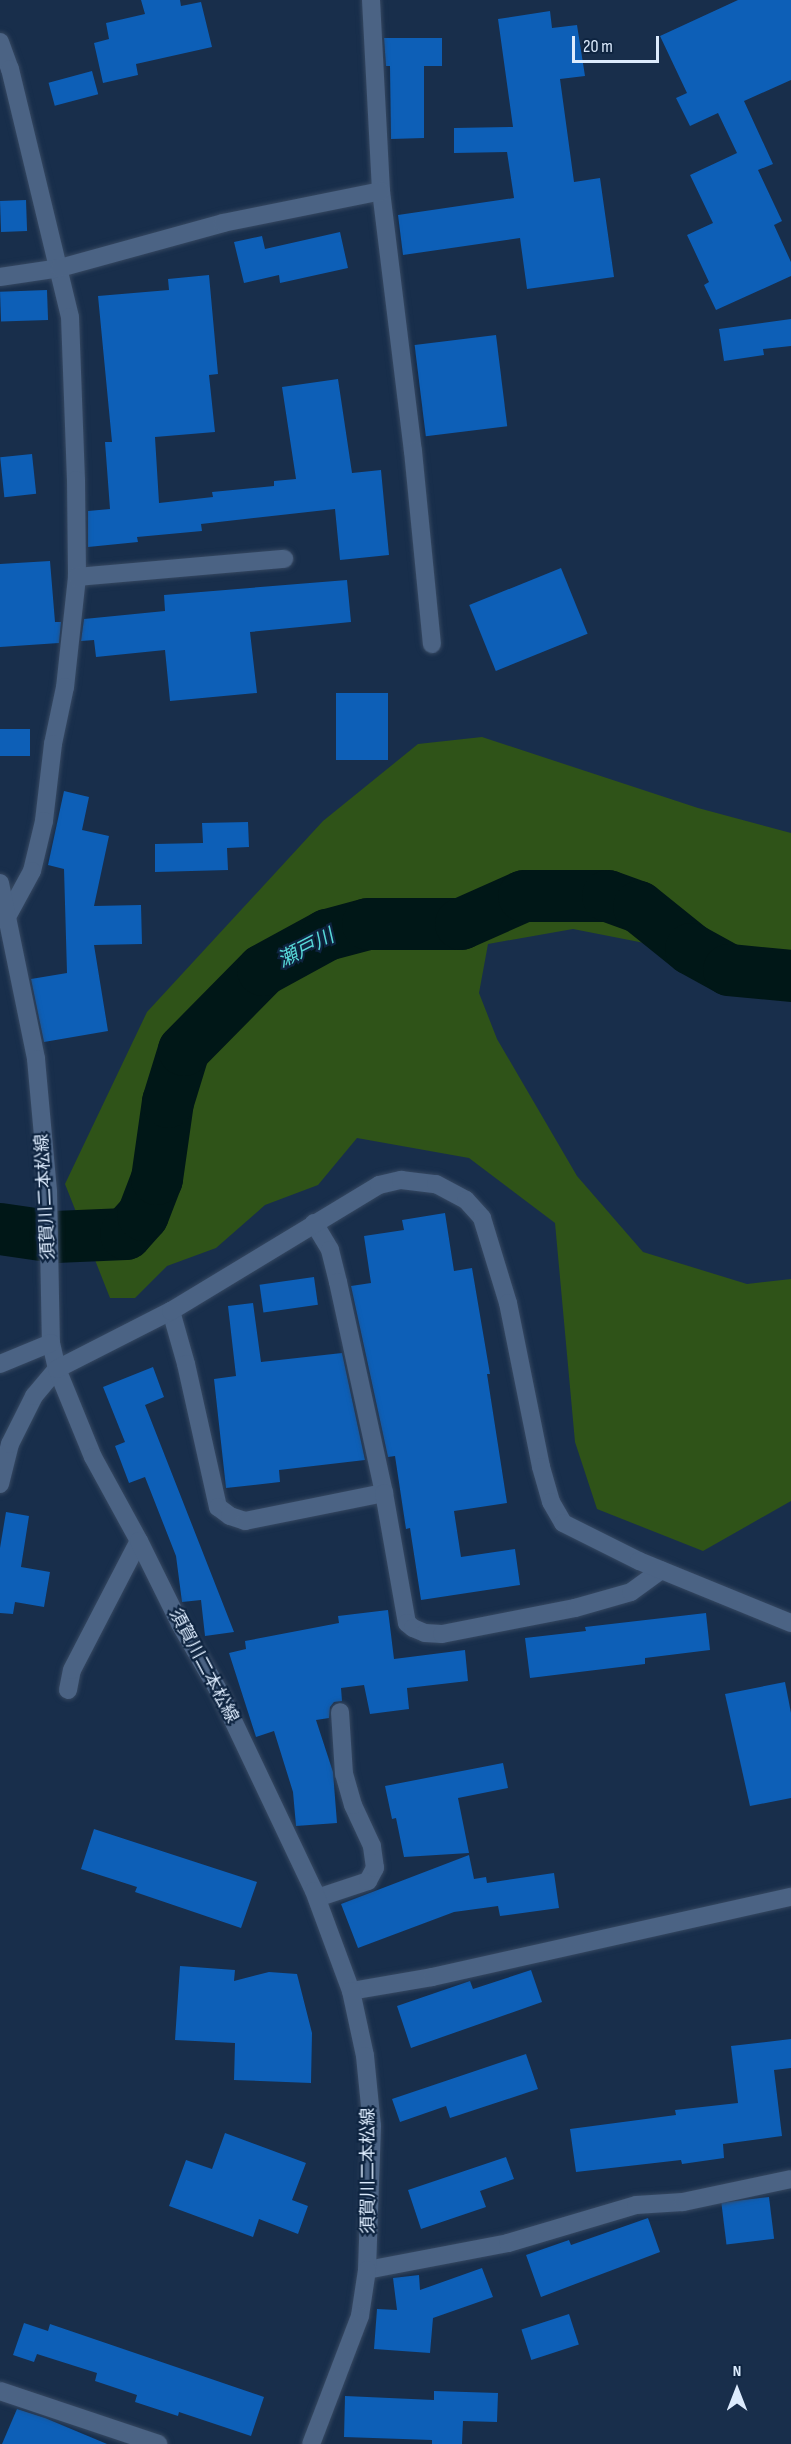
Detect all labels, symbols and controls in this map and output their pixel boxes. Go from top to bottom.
scale bar [575,24,662,62]
text: 20 m [583,36,613,57]
water label: 瀬戸川 [274,925,338,973]
street label: 須賀川二本松線 [32,1134,60,1260]
street label: 須賀川二本松線 [164,1605,242,1727]
street label: 須賀川二本松線 [358,2108,380,2234]
north arrow [707,2360,767,2420]
text: N [733,2362,741,2381]

